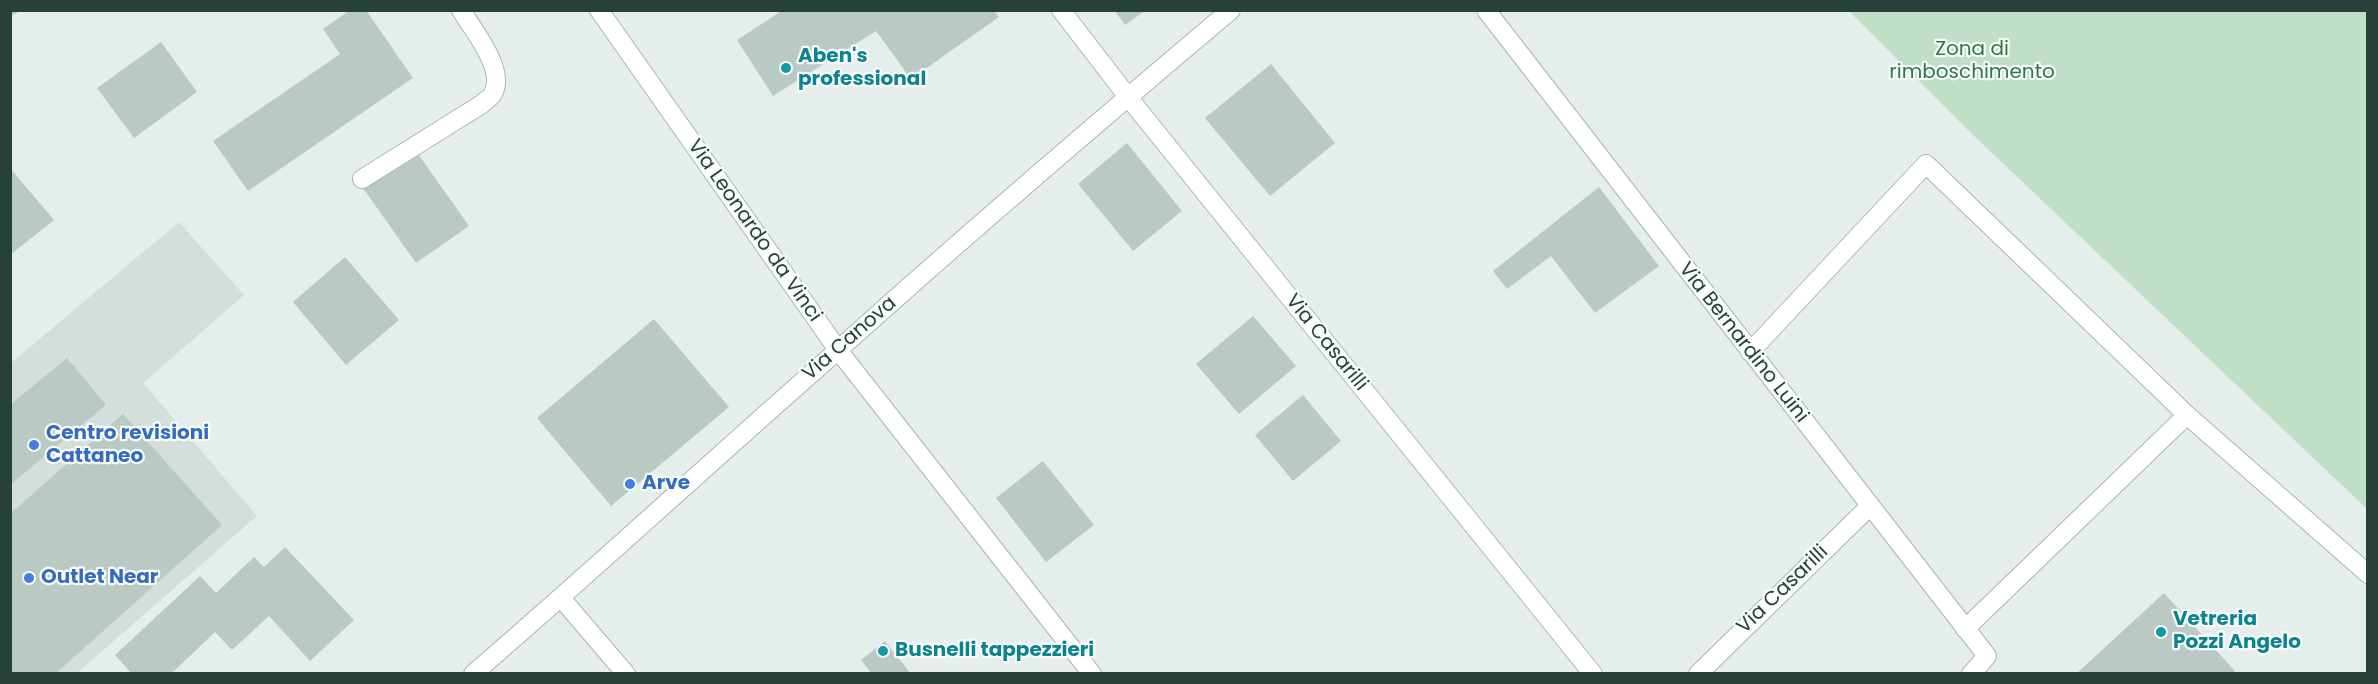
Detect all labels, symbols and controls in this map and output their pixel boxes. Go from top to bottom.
park label: Zona di rimboschimento [1889,38,2055,85]
place label: Aben's professional [798,45,926,92]
marker: Aben's professional [779,61,793,75]
street label: Via Leonardo da Vinci [682,135,826,327]
street label: Via Bernardino Luini [1673,258,1813,428]
street label: Via Casarilli [1280,290,1372,396]
street label: Via Canova [798,292,902,386]
place label: Centro revisioni Cattaneo [46,422,209,469]
marker: Centro revisioni Cattaneo [27,438,41,452]
place label: Arve [642,472,690,496]
marker: Arve [623,477,637,491]
street label: Via Casarilli [1732,541,1834,639]
place label: Outlet Near [41,566,158,590]
marker: Outlet Near [22,571,36,585]
place label: Vetreria Pozzi Angelo [2173,608,2301,655]
marker: Vetreria Pozzi Angelo [2154,625,2168,639]
place label: Busnelli tappezzieri [895,639,1094,663]
marker: Busnelli tappezzieri [876,644,890,658]

